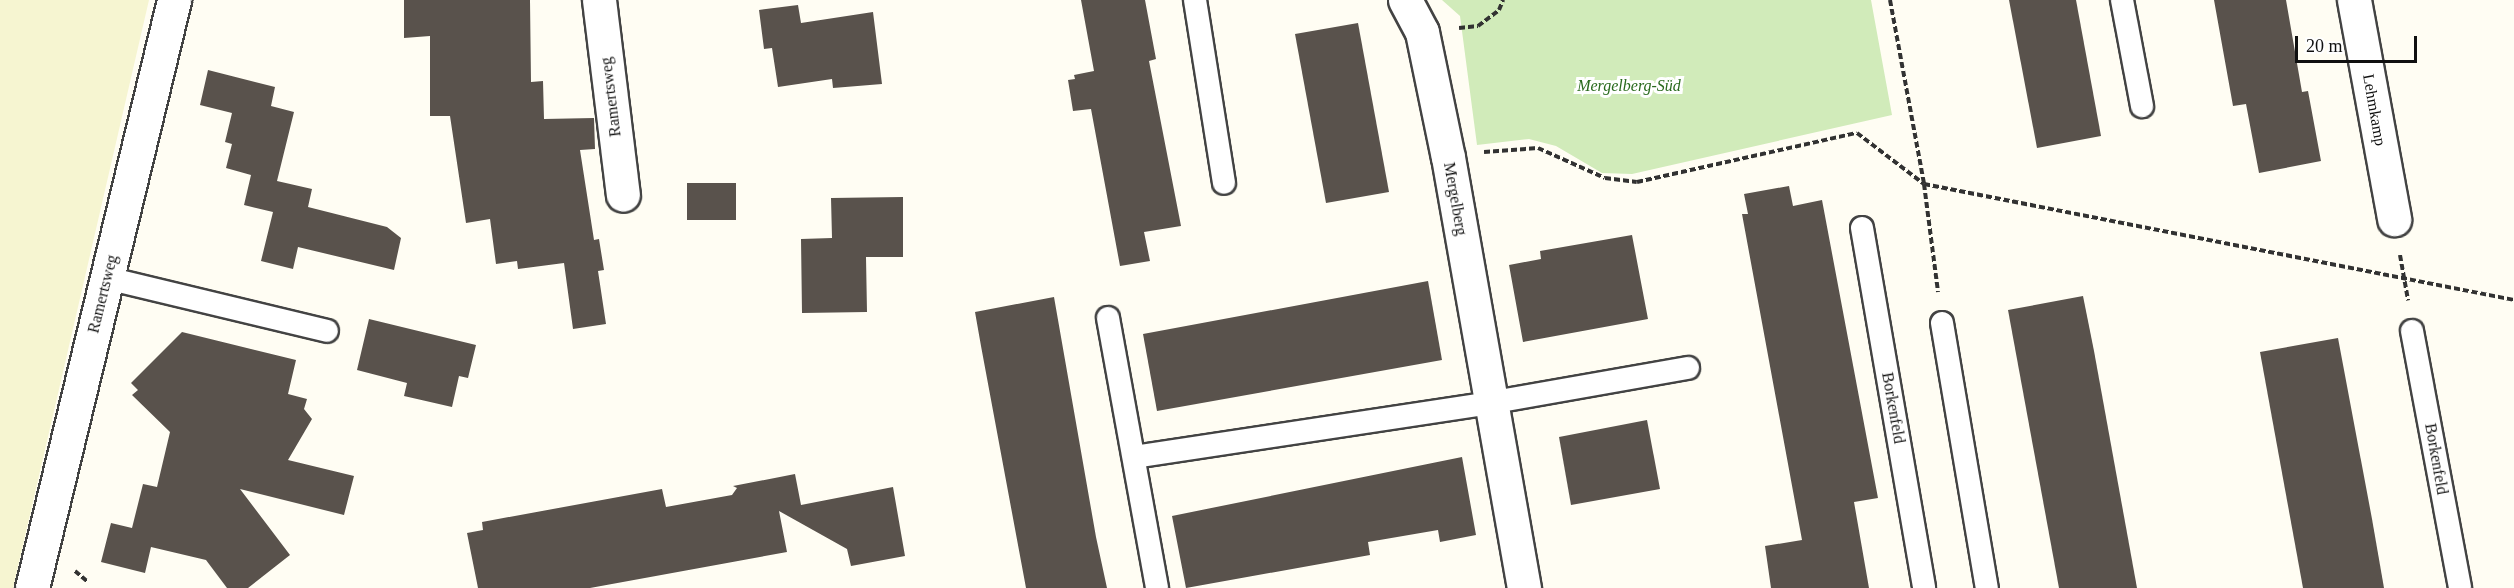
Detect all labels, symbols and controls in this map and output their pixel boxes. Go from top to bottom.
scale bar [2298,24,2420,62]
text: 20 m [2306,36,2343,56]
street label: Ramertsweg [597,56,625,138]
street label: Lehmkamp [2358,72,2390,148]
park label: Mergelberg-Süd [1577,76,1681,96]
street label: Mergelberg [1439,161,1471,237]
street label: Ramertsweg [84,253,122,335]
street label: Borkenfeld [1877,371,1909,445]
street label: Borkenfeld [2420,422,2452,496]

